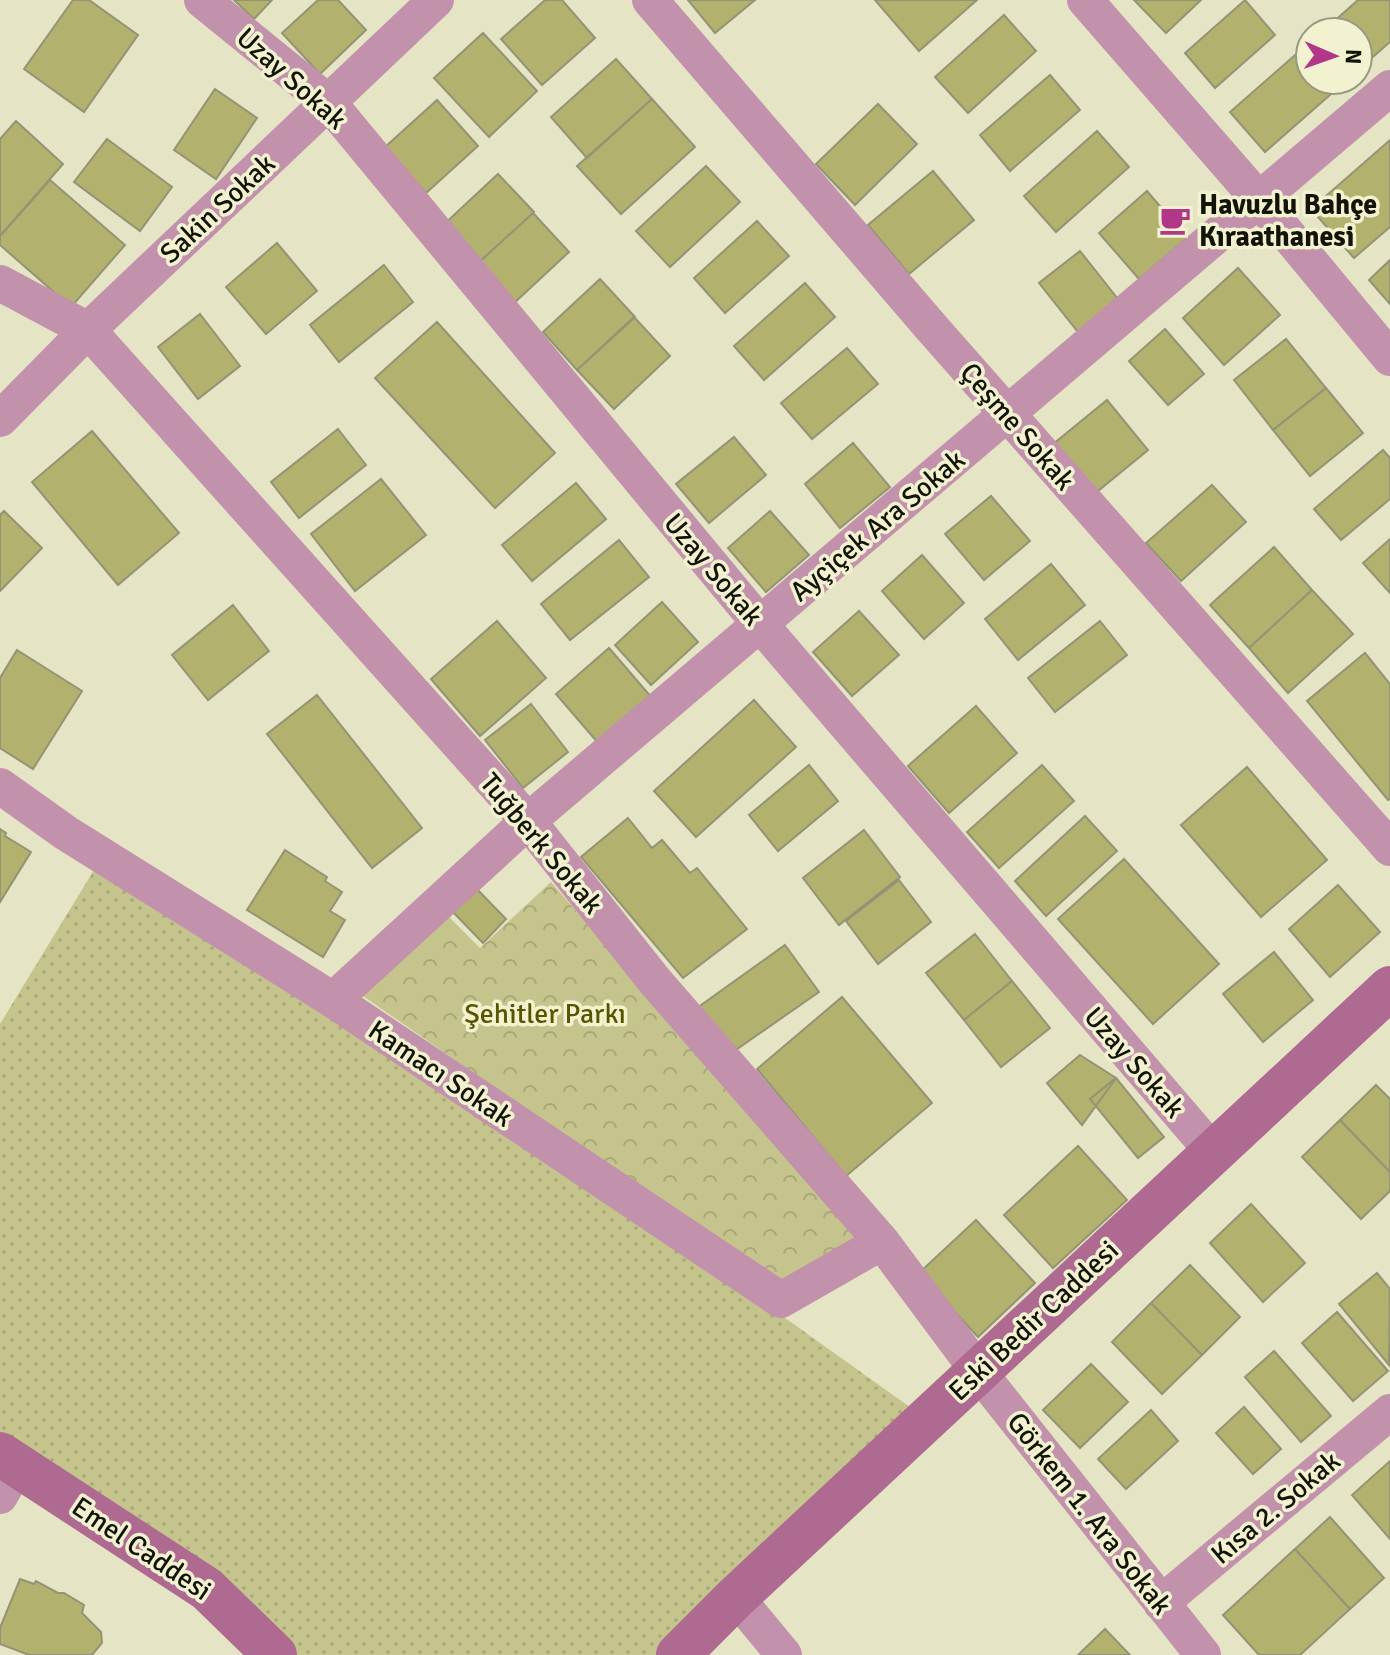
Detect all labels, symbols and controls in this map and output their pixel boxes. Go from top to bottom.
north arrow [1294,16,1374,96]
street label: Uzay Sokak [229,21,353,137]
text: N [1340,49,1367,65]
street label: Sakin Sokak [153,147,282,271]
place label: Havuzlu Bahçe Kıraathanesi [1199,188,1377,254]
cafe icon: Havuzlu Bahçe Kıraathanesi [1158,203,1192,237]
street label: Çeşme Sokak [953,356,1082,497]
street label: Ayçiçek Ara Sokak [783,443,972,609]
street label: Uzay Sokak [656,507,770,633]
street label: Tuğberk Sokak [473,766,610,921]
park label: Şehitler Parkı [464,997,626,1031]
street label: Uzay Sokak [1077,1000,1192,1125]
street label: Kamacı Sokak [362,1013,519,1135]
street label: Eski Bedir Caddesi [942,1233,1126,1408]
street label: Görkem 1. Ara Sokak [1000,1406,1179,1622]
street label: Kısa 2. Sokak [1204,1444,1347,1572]
street label: Emel Caddesi [65,1490,218,1608]

